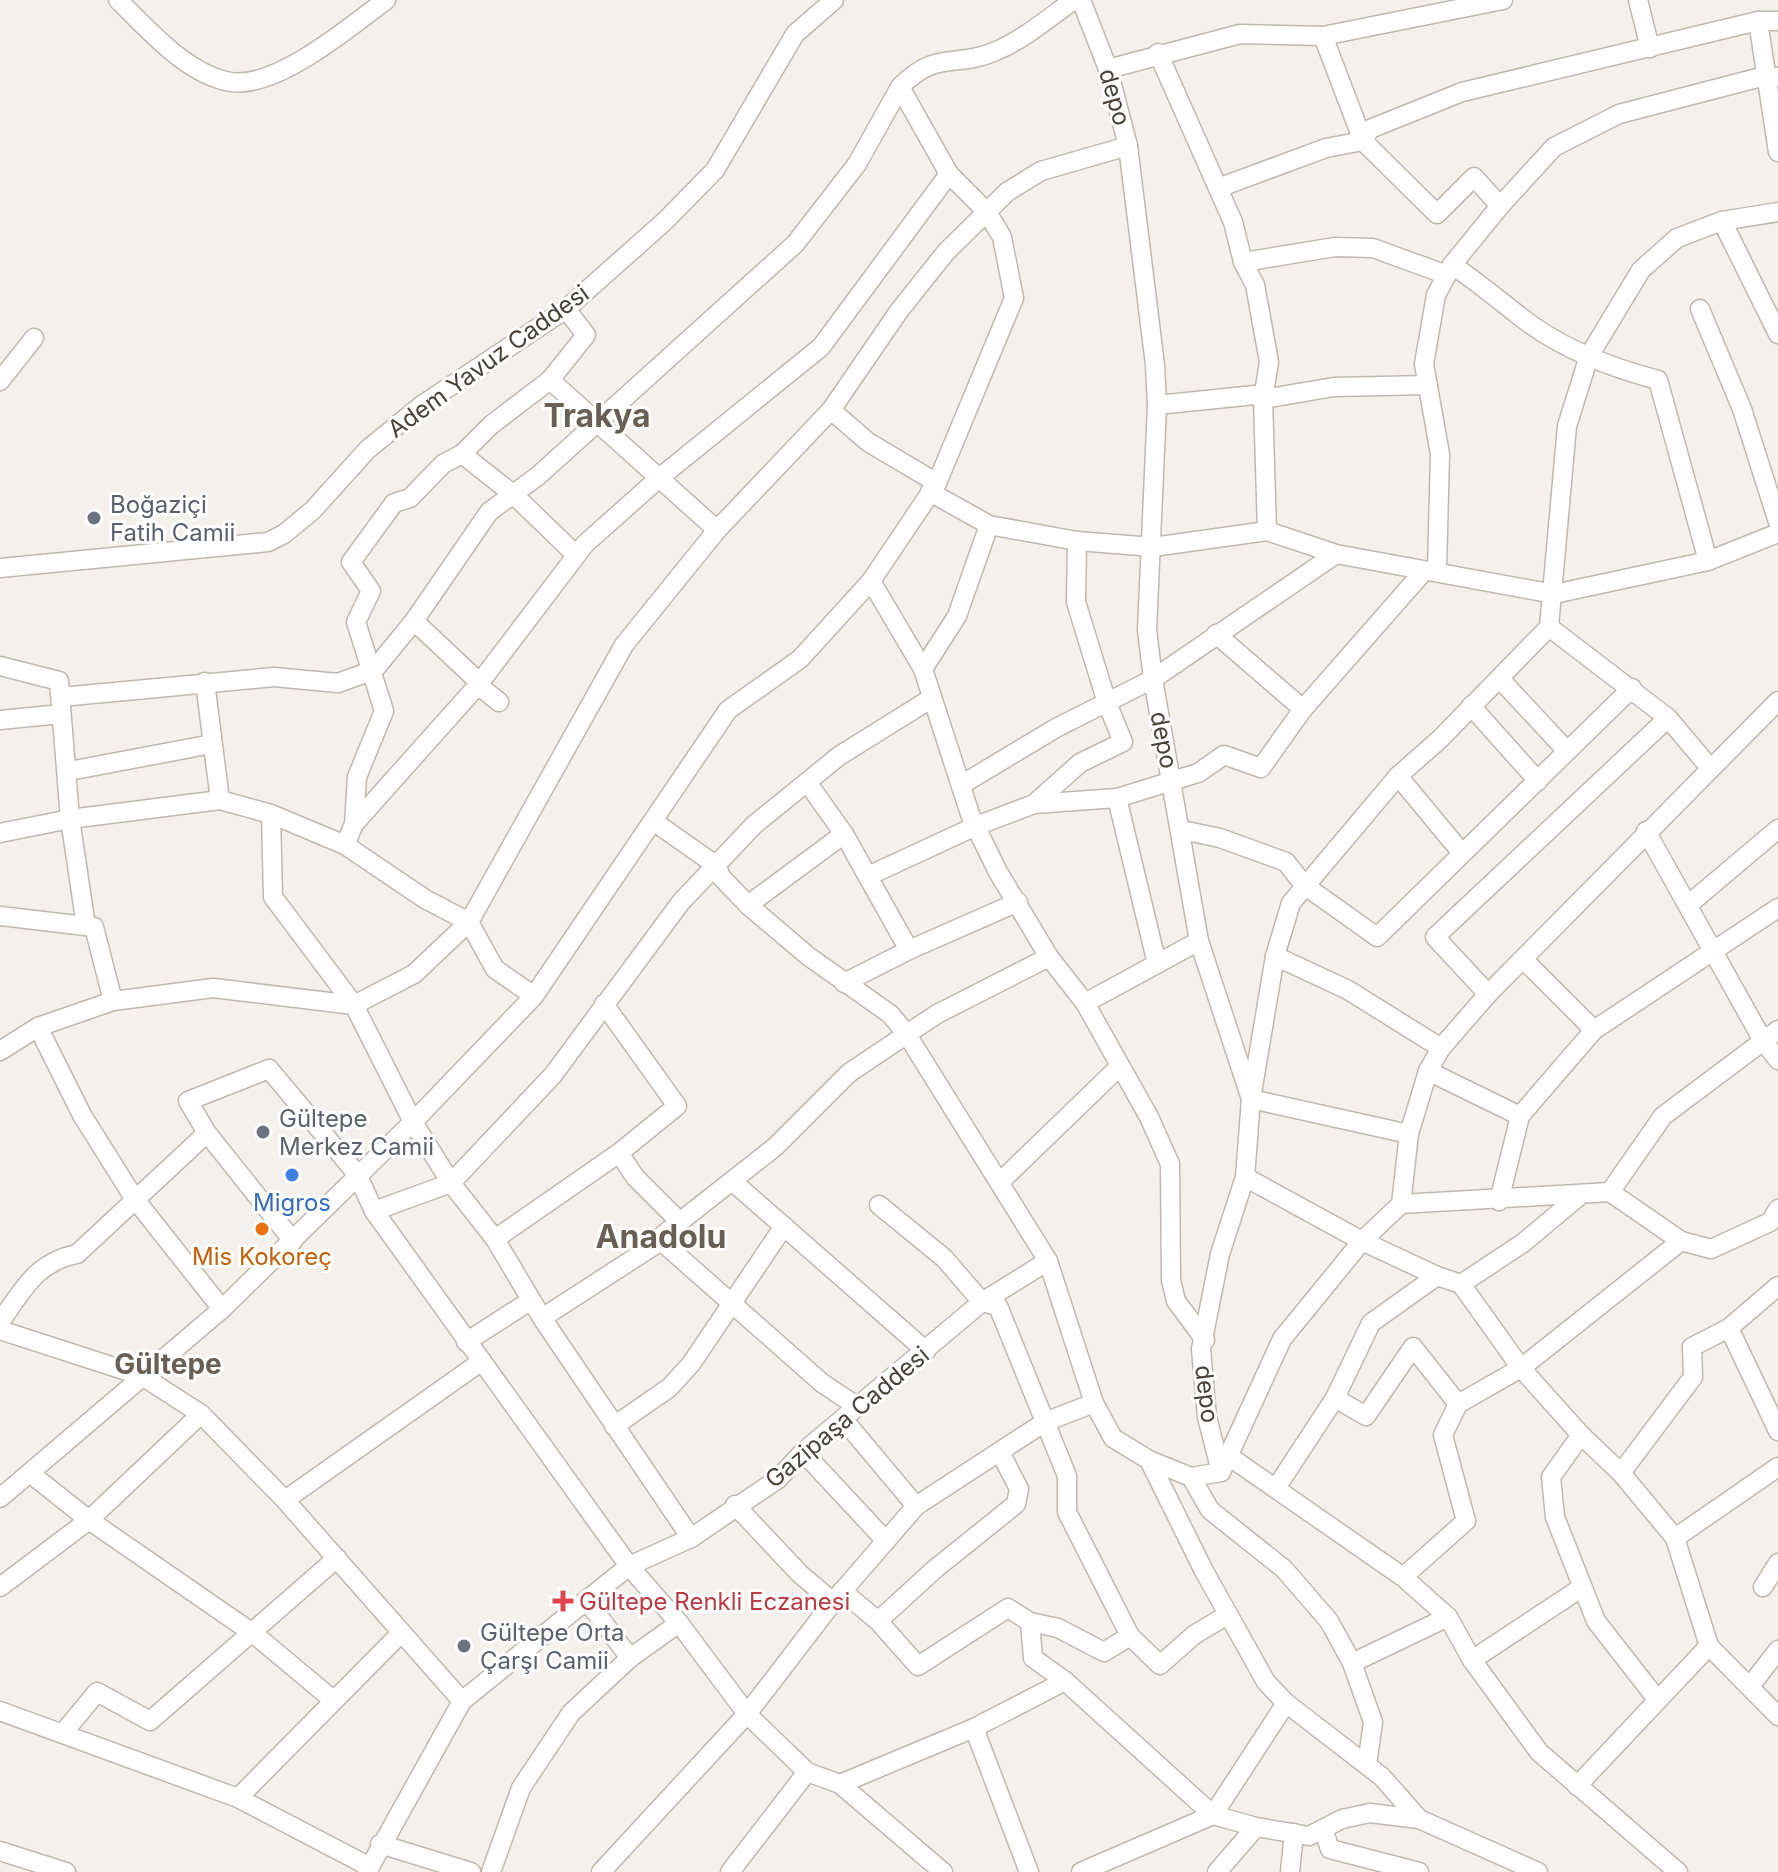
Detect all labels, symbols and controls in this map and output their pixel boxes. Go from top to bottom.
street label: depo [1093,65,1137,129]
street label: Adem Yavuz Caddesi [382,278,594,444]
district label: Trakya [543,396,651,435]
place label: Boğaziçi Fatih Camii [110,490,235,547]
marker: Boğaziçi Fatih Camii [85,509,103,527]
street label: depo [1144,709,1184,771]
place label: Gültepe Merkez Camii [279,1104,434,1161]
marker: Gültepe Merkez Camii [254,1123,272,1141]
marker: Migros [283,1166,301,1184]
place label: Migros [253,1188,331,1217]
district label: Anadolu [596,1217,726,1256]
marker: Mis Kokoreç [253,1220,271,1238]
place label: Mis Kokoreç [192,1242,332,1271]
street label: Gazipaşa Caddesi [759,1340,935,1494]
district label: Gültepe [114,1347,222,1381]
street label: depo [1189,1364,1225,1424]
place label: Gültepe Renkli Eczanesi [579,1587,850,1616]
marker: Gültepe Renkli Eczanesi [554,1592,572,1610]
place label: Gültepe Orta Çarşı Camii [480,1618,625,1675]
marker: Gültepe Orta Çarşı Camii [455,1637,473,1655]

